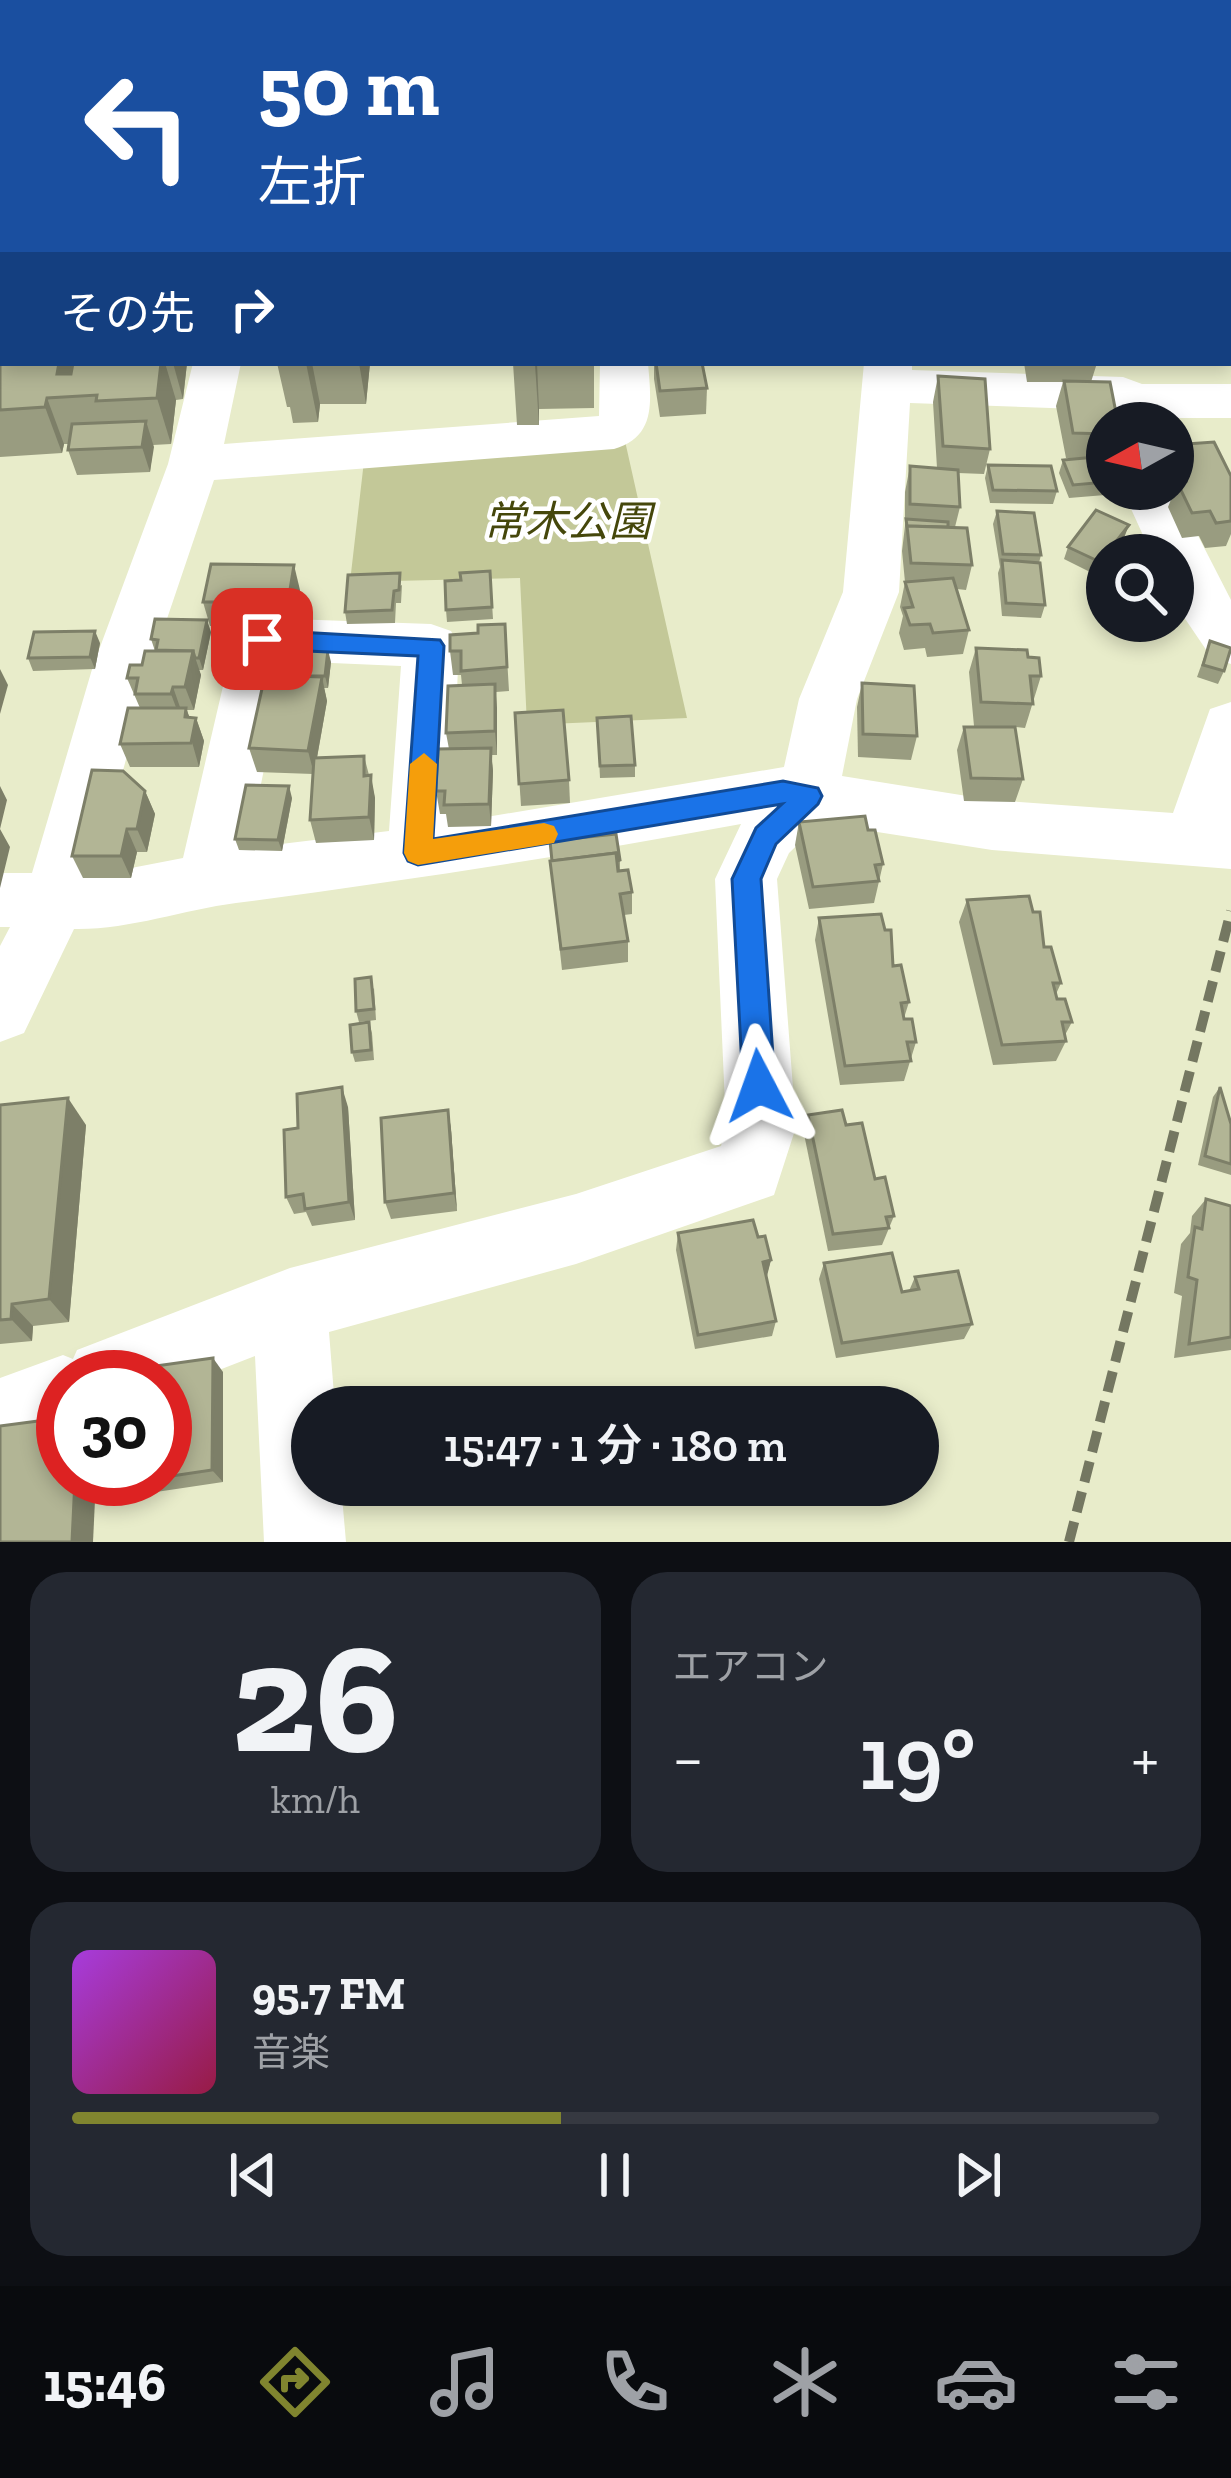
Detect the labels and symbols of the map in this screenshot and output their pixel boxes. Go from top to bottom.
north arrow [1086,402,1194,510]
park label: 常木公園 [483,496,656,547]
pin [211,588,313,690]
position arrow [696,1023,822,1149]
speed limit sign: 30 [36,1350,192,1506]

